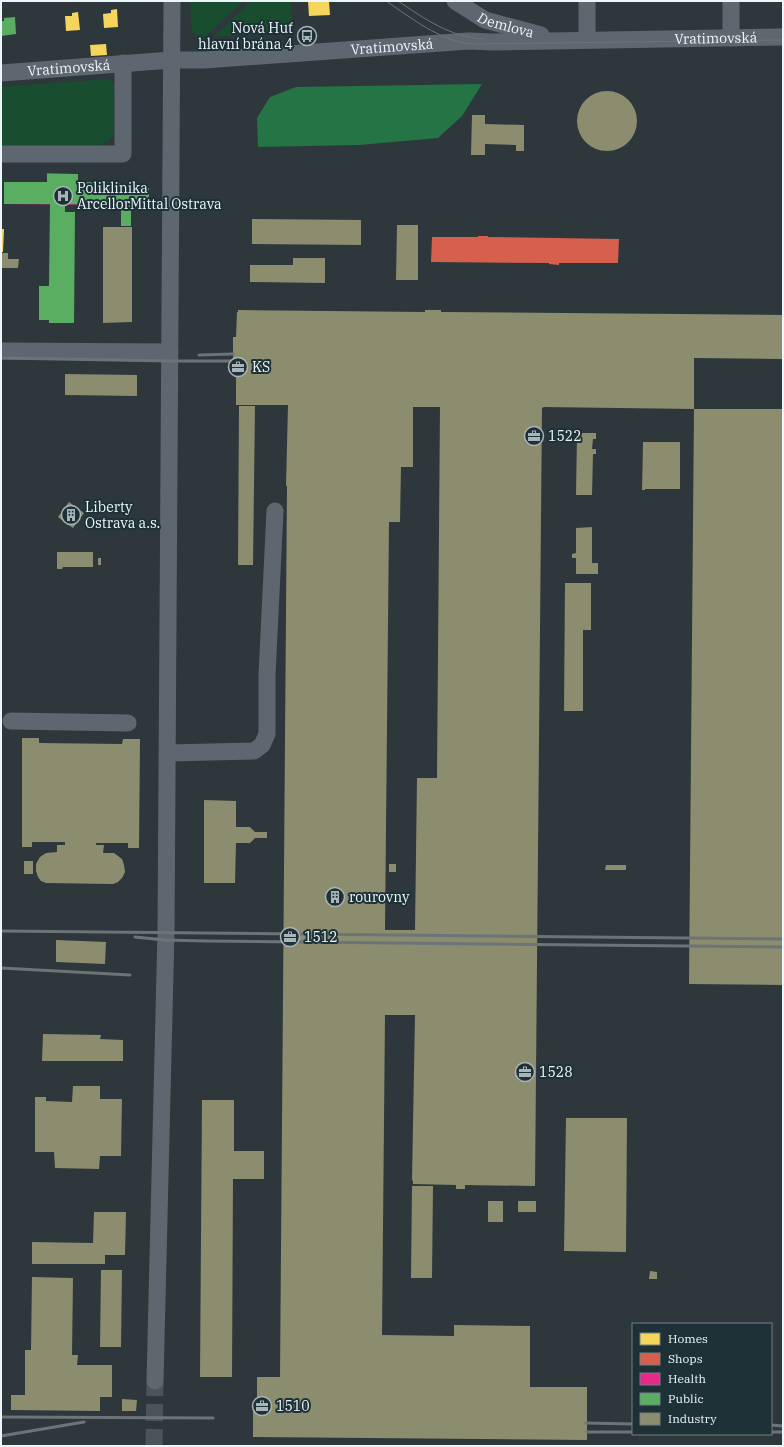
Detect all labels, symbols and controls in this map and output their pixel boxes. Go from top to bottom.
street label: Demlova [474,8,536,42]
place label: Nová Huť hlavní brána 4 [198,19,293,53]
bus stop icon: Nová Huť hlavní brána 4 [296,25,318,47]
street label: Vratimovská [674,28,758,48]
street label: Vratimovská [350,35,434,58]
street label: Vratimovská [27,56,111,80]
place label: Poliklinika ArcellorMittal Ostrava [77,179,222,213]
hospital icon: Poliklinika ArcellorMittal Ostrava [52,185,74,207]
office icon: KS [227,356,249,378]
place label: KS [252,358,270,376]
office icon: 1522 [523,425,545,447]
place label: 1522 [548,427,582,445]
place label: Liberty Ostrava a.s. [85,498,160,532]
building icon: Liberty Ostrava a.s. [60,504,82,526]
building icon: rourovny [324,886,346,908]
place label: rourovny [349,888,410,906]
office icon: 1512 [279,926,301,948]
place label: 1512 [304,928,338,946]
office icon: 1528 [514,1061,536,1083]
place label: 1528 [539,1063,573,1081]
legend [632,1323,772,1435]
text: Homes [668,1331,708,1346]
text: Shops [668,1351,703,1366]
text: Health [668,1371,706,1386]
text: Public [668,1391,704,1406]
office icon: 1510 [251,1395,273,1417]
place label: 1510 [276,1397,310,1415]
text: Industry [668,1411,717,1426]

